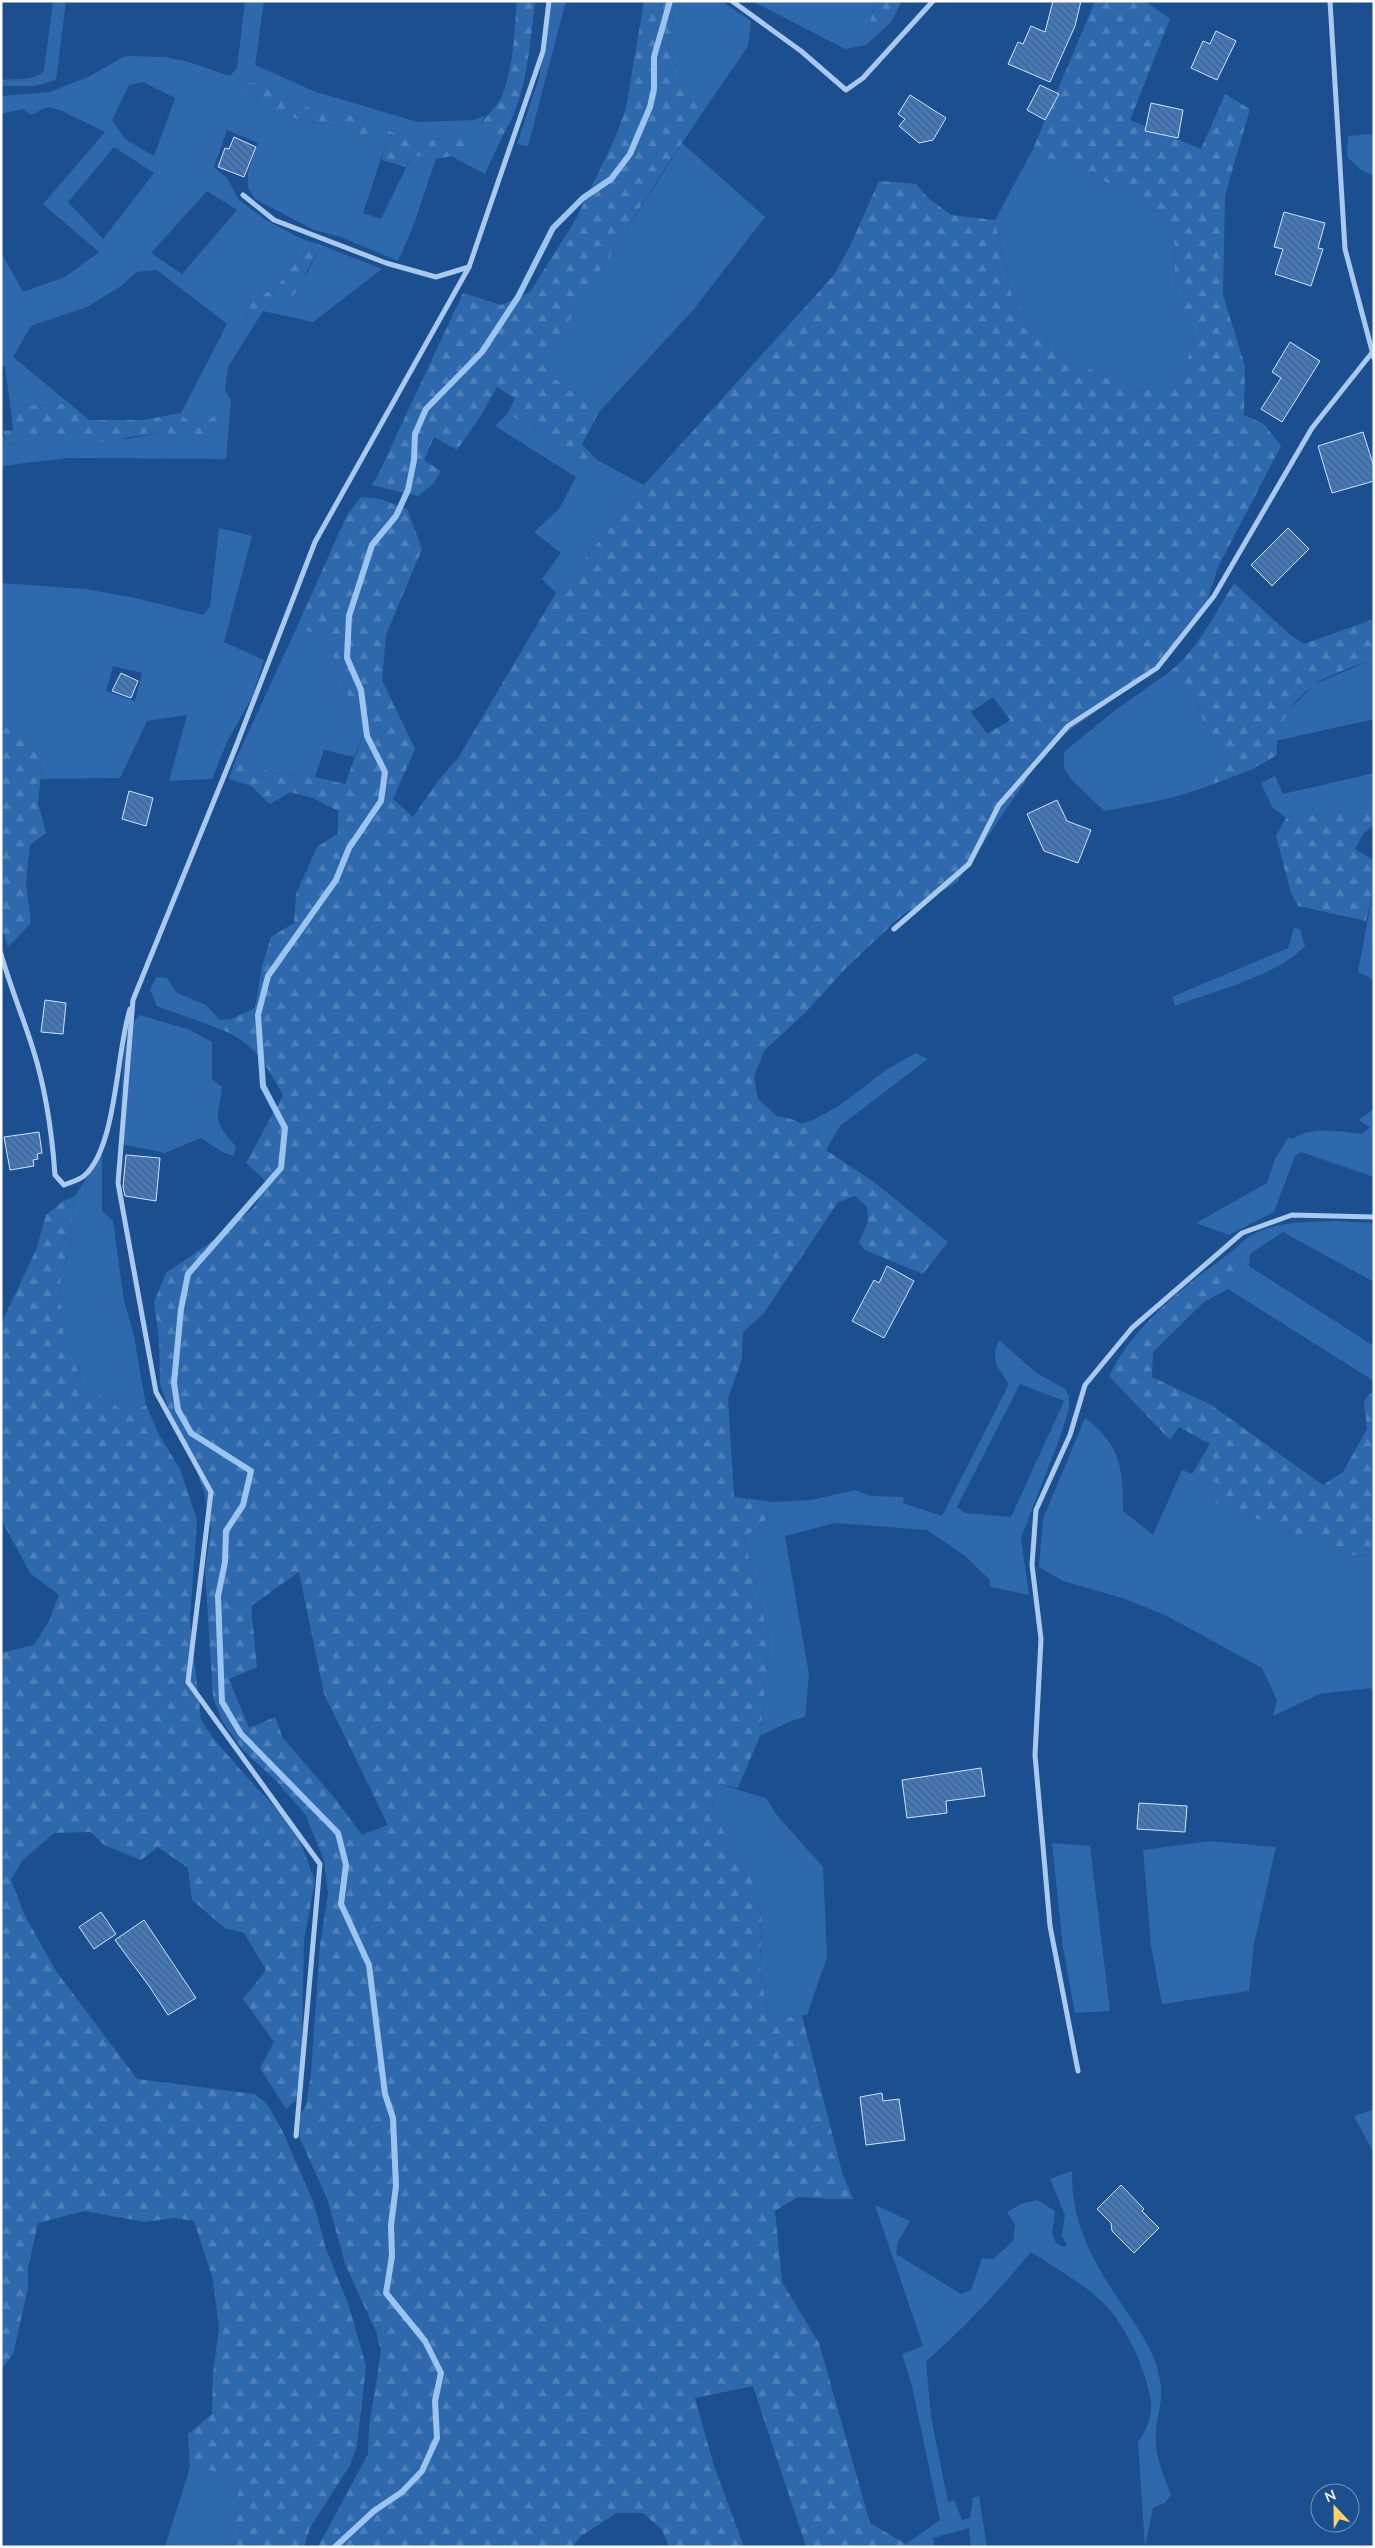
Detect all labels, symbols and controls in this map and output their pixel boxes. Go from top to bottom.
north arrow [1310,2483,1360,2533]
text: N [1322,2486,1339,2507]

